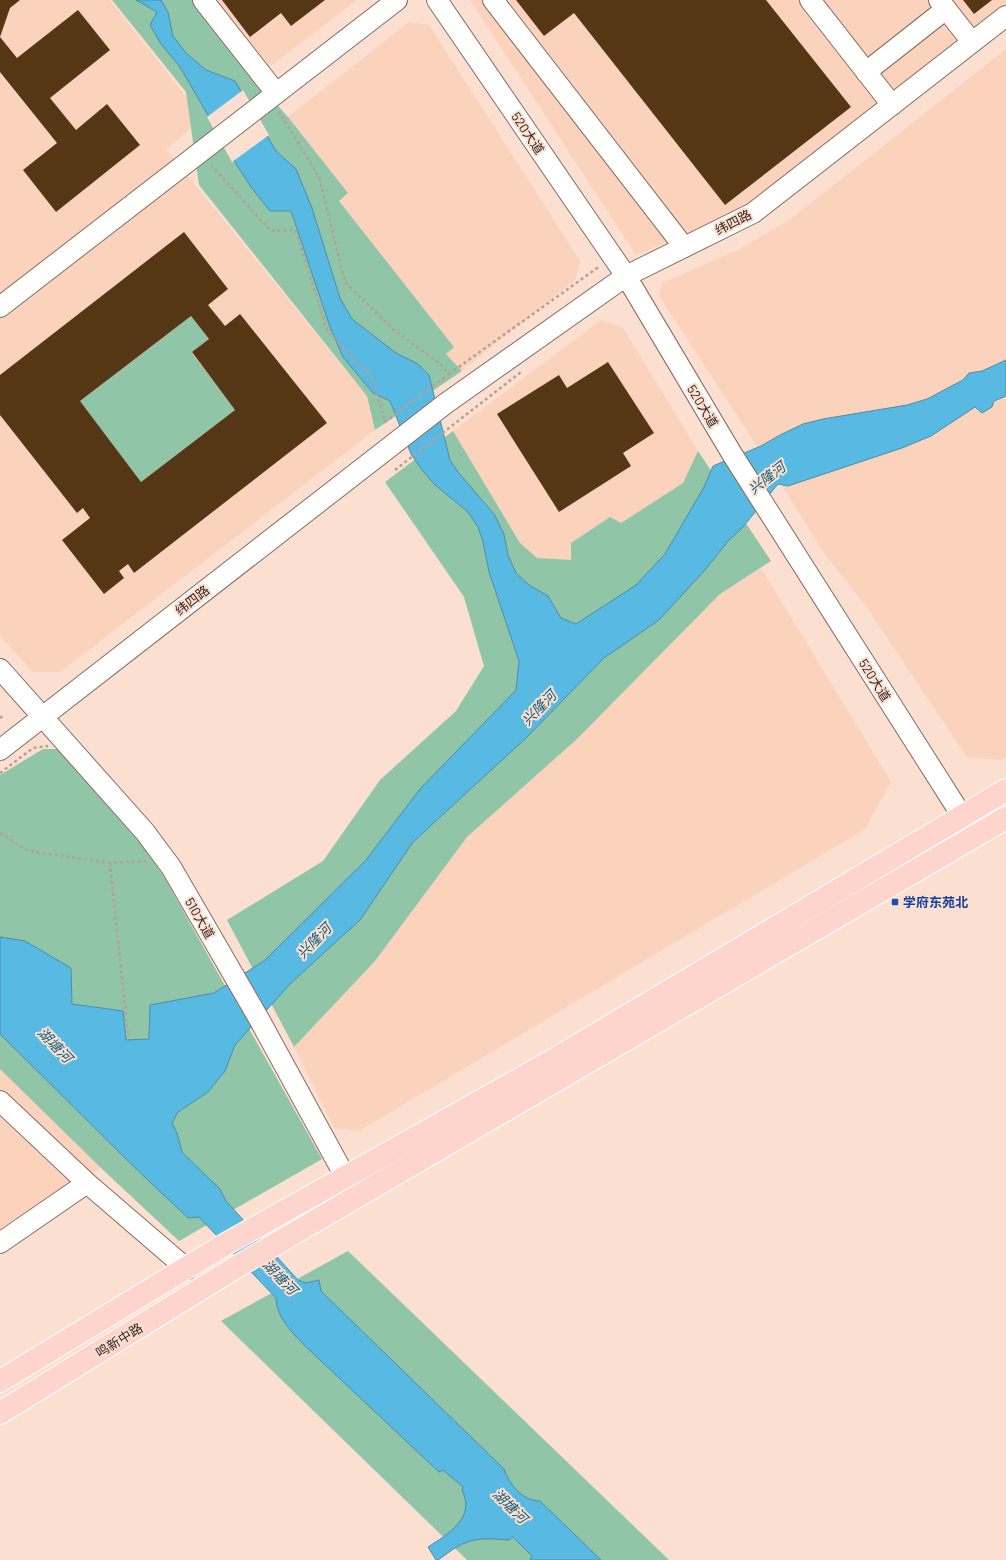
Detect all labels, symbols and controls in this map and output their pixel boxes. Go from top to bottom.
street label: 520大道 [508,109,548,157]
street label: 纬四路 [712,206,754,238]
street label: 520大道 [684,382,722,430]
water label: 兴隆河 [745,456,791,497]
street label: 纬四路 [172,582,212,618]
street label: 520大道 [856,656,894,704]
water label: 兴隆河 [518,684,561,729]
place label: 学府东苑北 [903,894,968,910]
street label: 510大道 [182,895,218,941]
marker: 学府东苑北 [890,897,900,907]
water label: 兴隆河 [293,917,336,962]
water label: 湖塘河 [35,1024,78,1068]
water label: 湖塘河 [260,1256,303,1300]
street label: 鸣新中路 [93,1319,145,1361]
water label: 湖塘河 [489,1485,534,1528]

